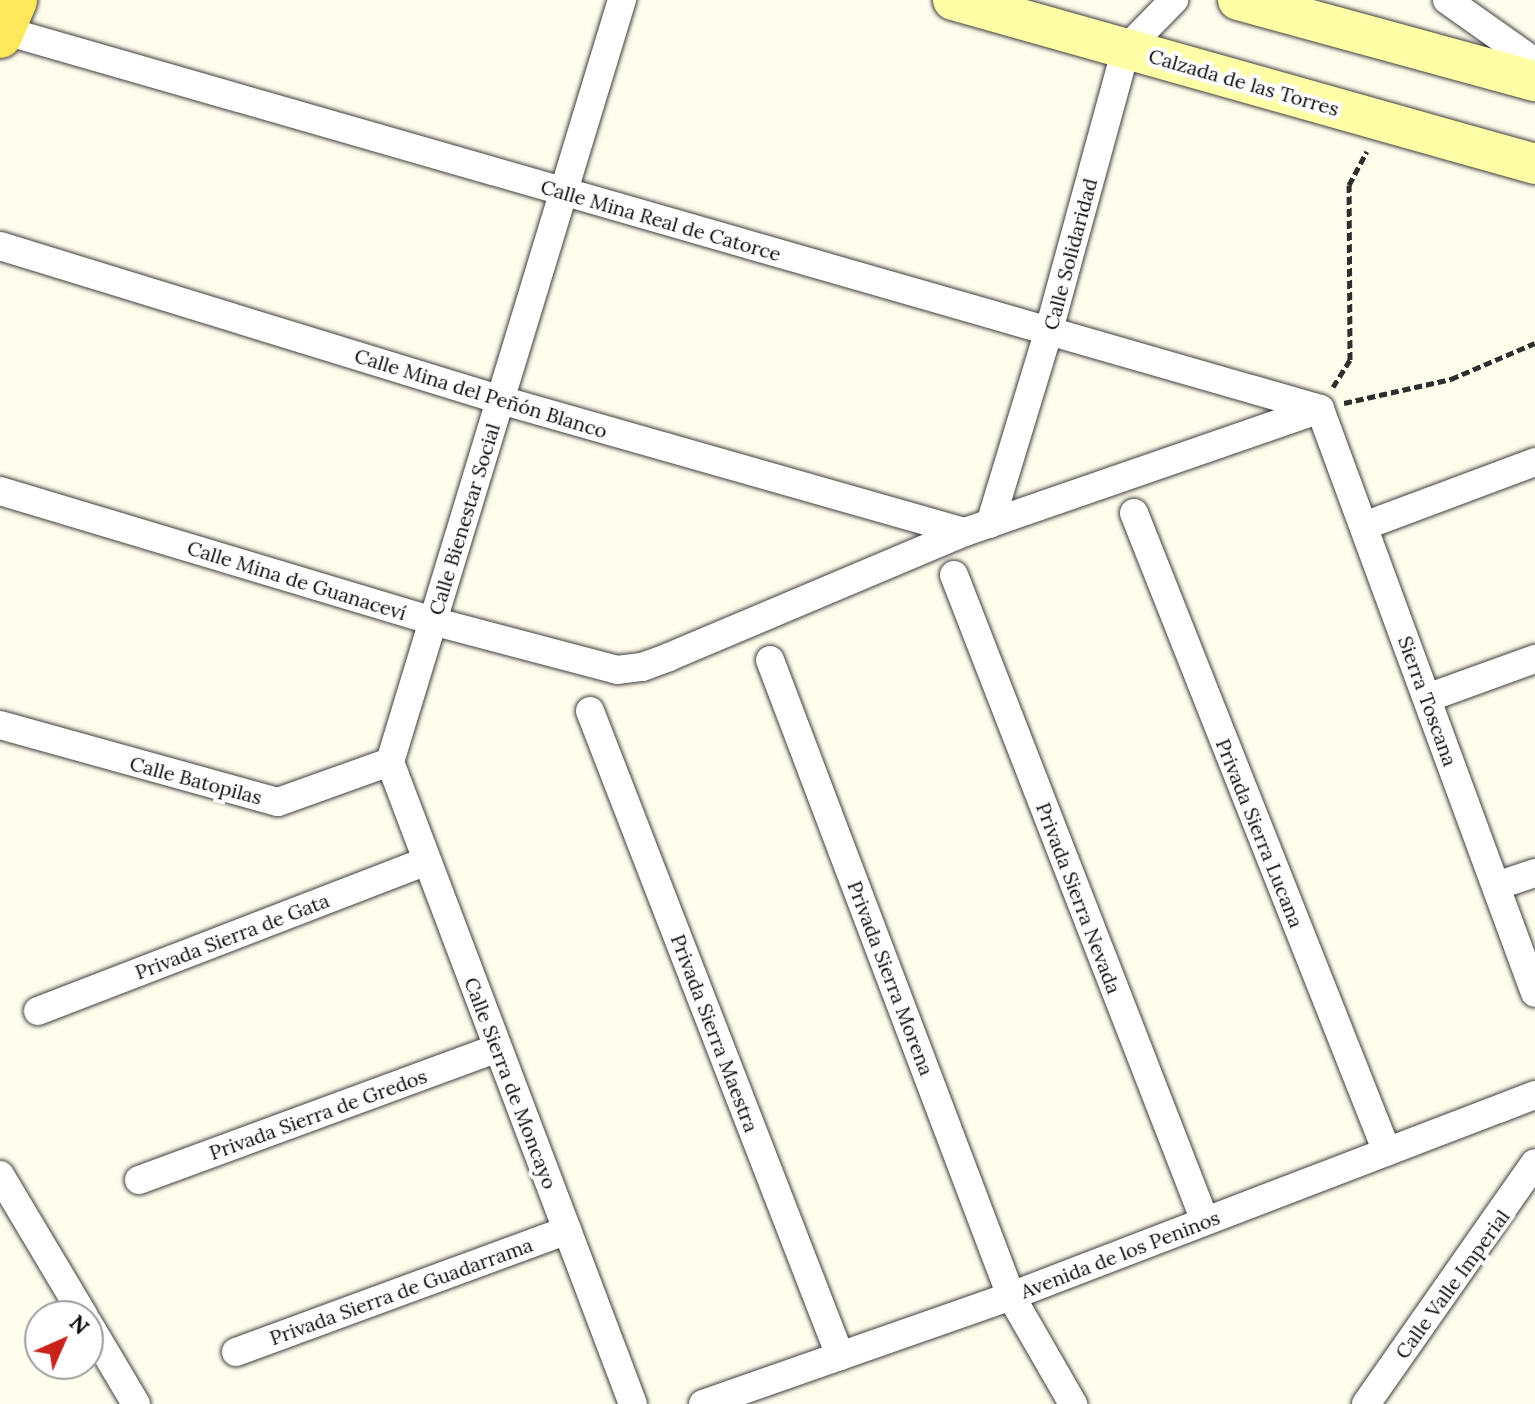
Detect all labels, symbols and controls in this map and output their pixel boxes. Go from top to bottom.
street label: Calzada de las Torres [1146,43,1342,121]
street label: Calle Mina Real de Catorce [538,174,784,266]
street label: Calle Solidaridad [1038,175,1102,333]
street label: Calle Mina del Peñón Blanco [352,343,610,443]
street label: Calle Bienestar Social [423,420,505,618]
street label: Calle Mina de Guanaceví [184,535,410,625]
street label: Sierra Toscana [1393,633,1463,769]
street label: Privada Sierra Lucana [1211,735,1309,931]
street label: Calle Batopilas [127,751,265,809]
street label: Privada Sierra Nevada [1031,799,1127,997]
street label: Privada Sierra Morena [843,877,939,1079]
street label: Privada Sierra de Gata [131,888,333,984]
street label: Privada Sierra Maestra [666,931,764,1135]
street label: Calle Sierra de Moncayo [460,974,562,1192]
street label: Privada Sierra de Gredos [206,1063,430,1165]
street label: Avenida de los Peninos [1017,1205,1223,1303]
street label: Calle Valle Imperial [1390,1205,1514,1363]
street label: Privada Sierra de Guadarrama [266,1232,536,1350]
north arrow [24,1300,104,1380]
text: N [64,1309,95,1340]

